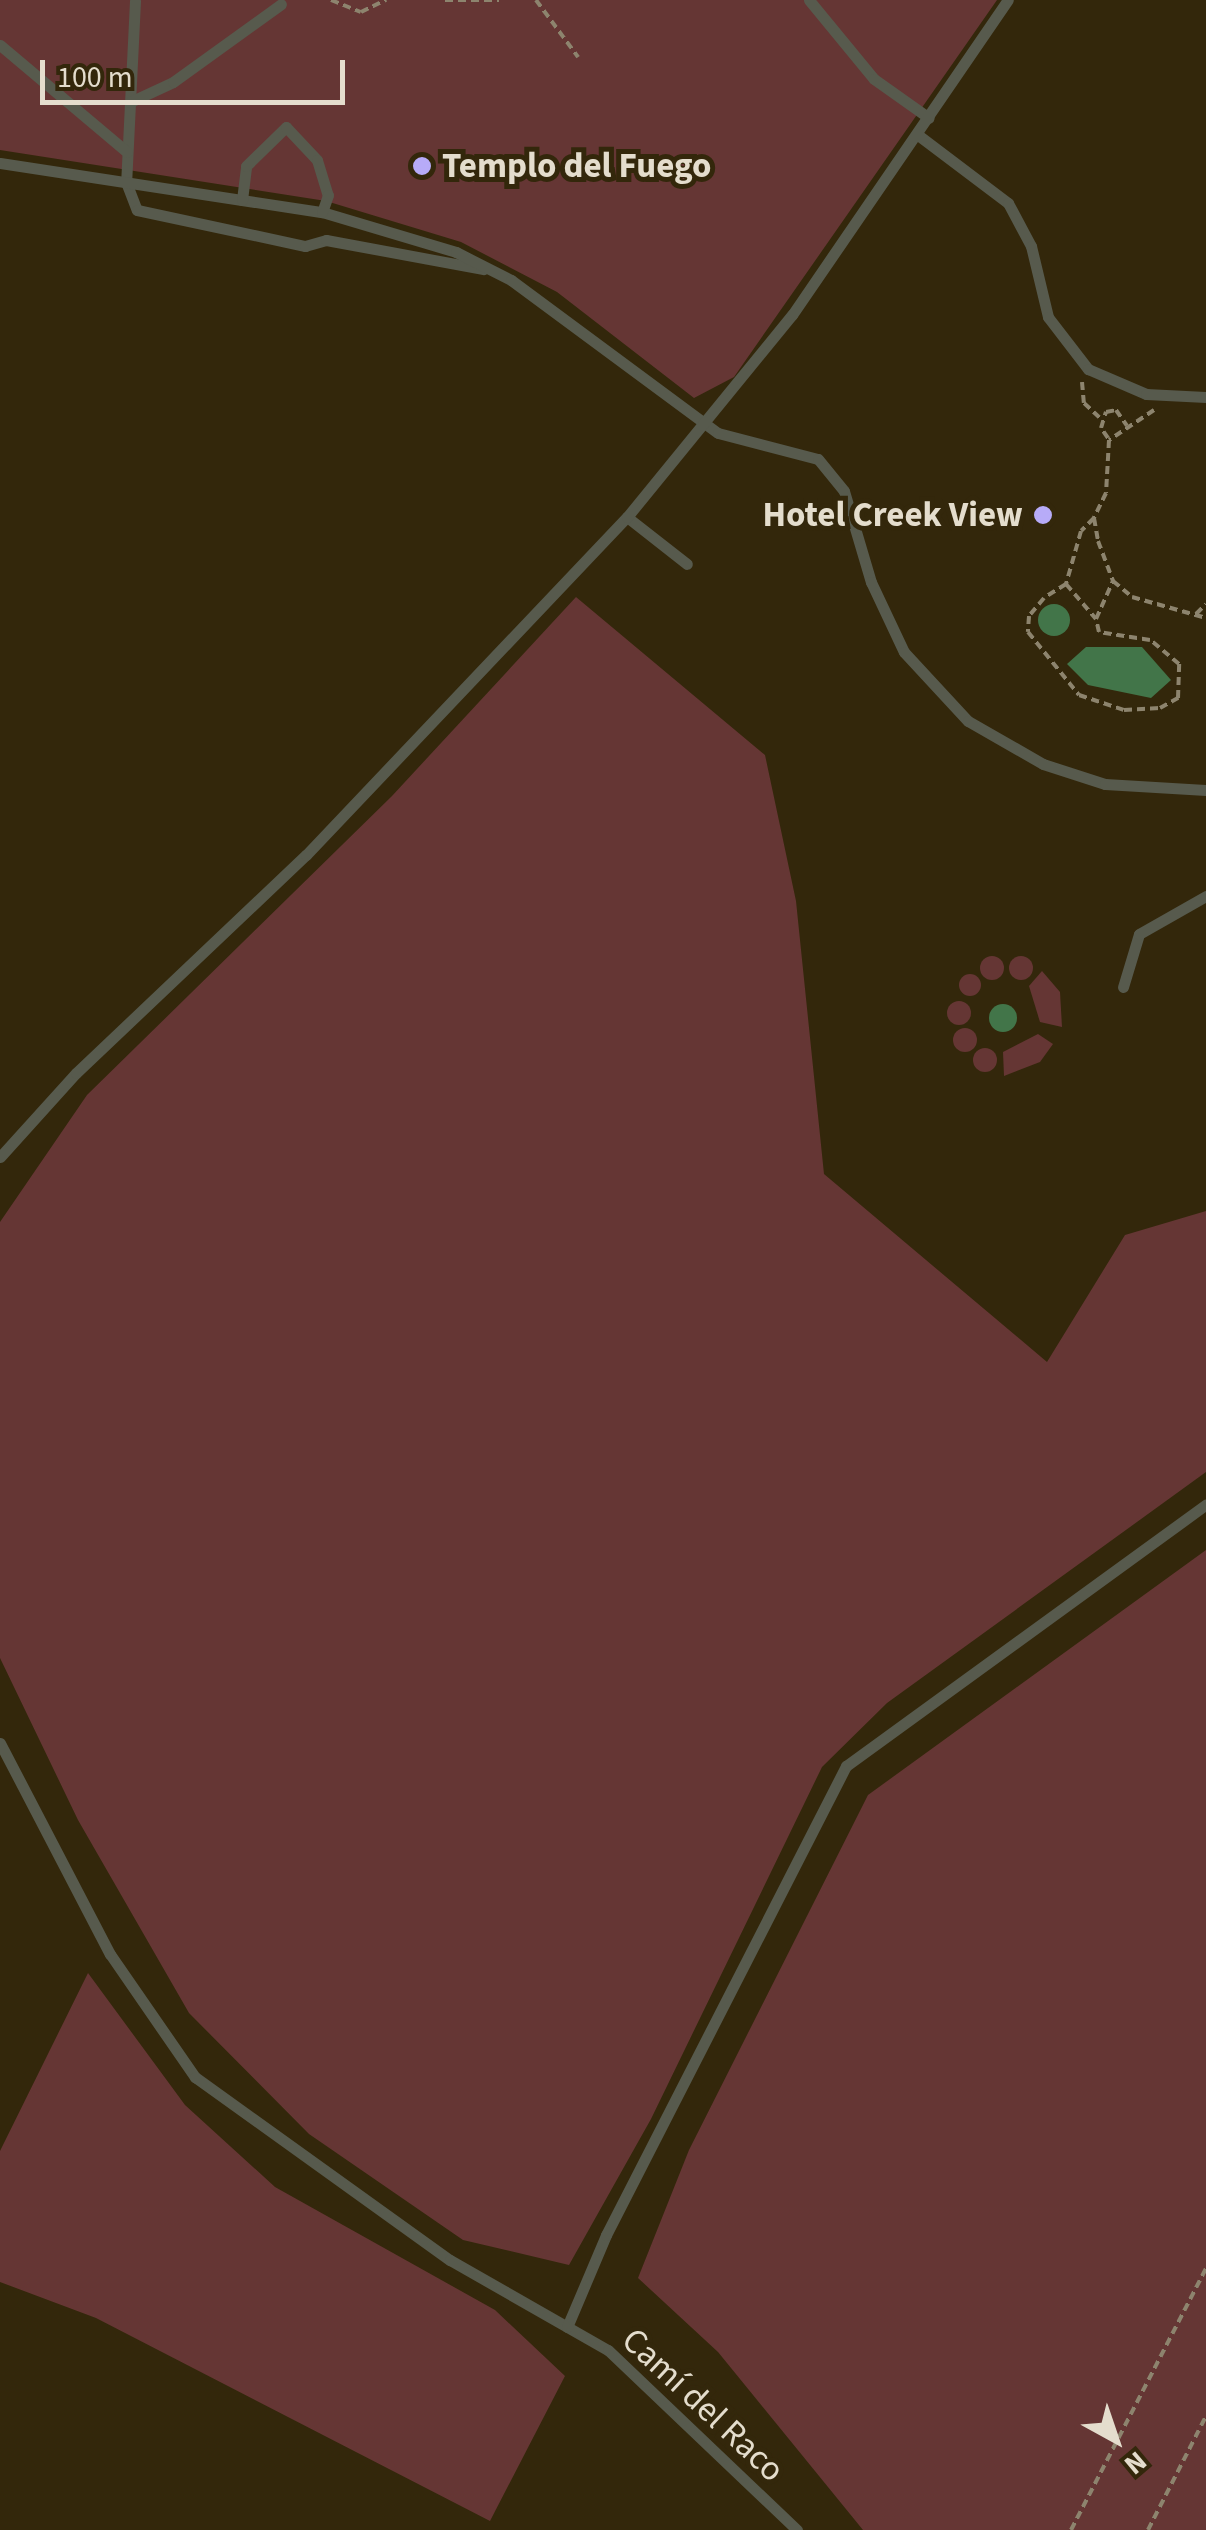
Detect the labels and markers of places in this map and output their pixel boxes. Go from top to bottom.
place label: Templo del Fuego [442,145,711,187]
marker: Templo del Fuego [411,155,433,177]
place label: Hotel Creek View [762,494,1023,536]
marker: Hotel Creek View [1032,504,1054,526]

